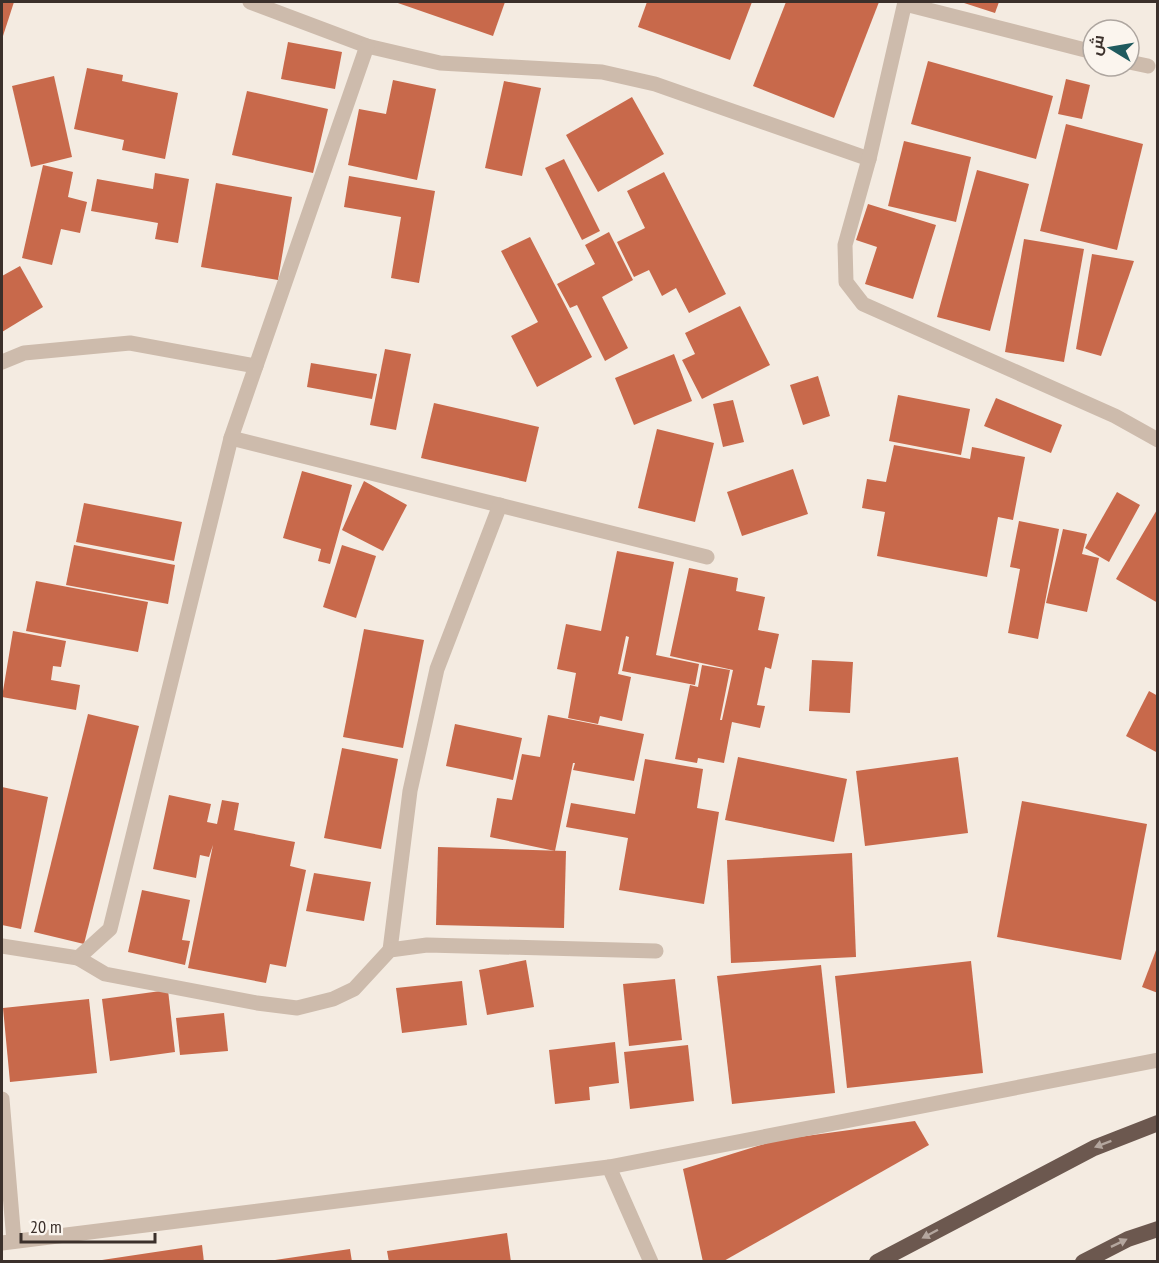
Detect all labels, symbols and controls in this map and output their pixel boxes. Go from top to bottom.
north arrow [1081,18,1141,78]
text: ش [1085,33,1108,57]
one-way arrow [1094,1140,1112,1150]
scale bar [21,1206,154,1244]
text: 20 m [30,1215,62,1238]
one-way arrow [921,1229,938,1239]
one-way arrow [1111,1239,1128,1248]

